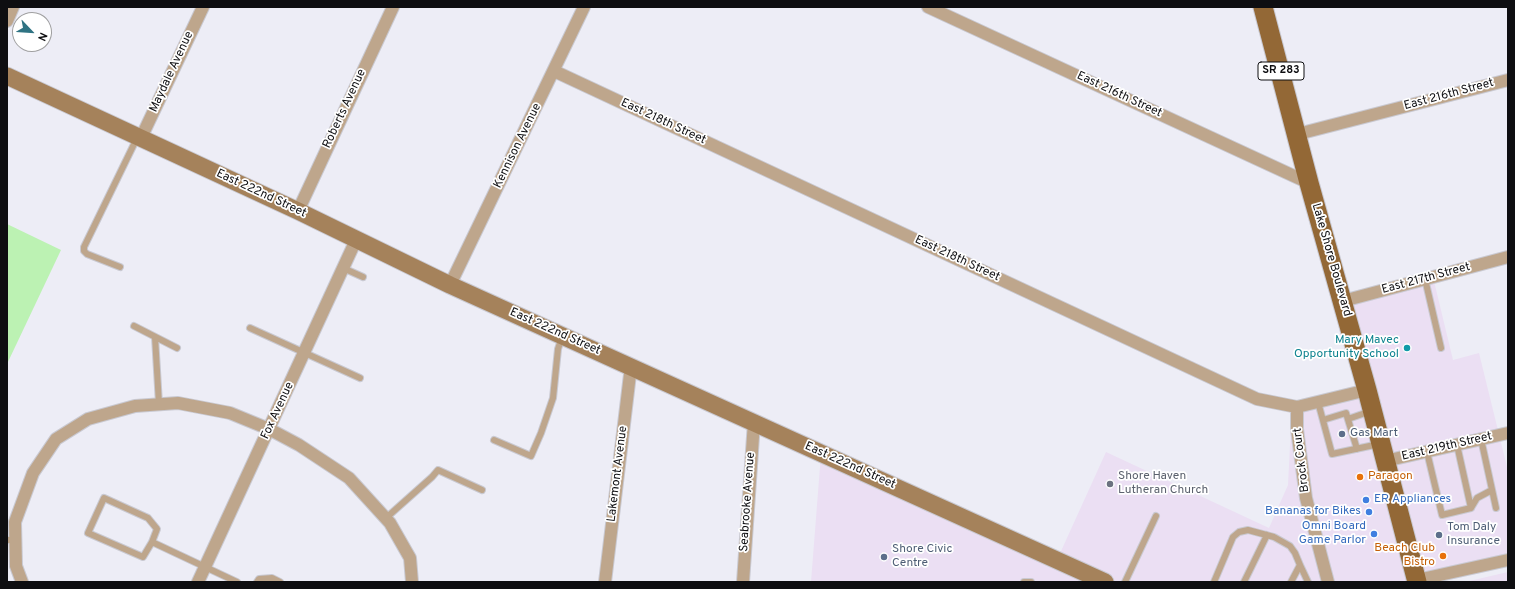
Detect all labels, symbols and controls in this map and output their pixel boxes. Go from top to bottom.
north arrow [12,12,52,52]
street label: Maydale Avenue [147,29,197,115]
text: N [34,30,50,43]
road number: SR 283 [1258,62,1304,80]
street label: Roberts Avenue [320,67,370,151]
street label: East 216th Street [1074,69,1164,121]
street label: East 216th Street [1403,76,1495,114]
street label: East 218th Street [618,96,708,148]
street label: Kennison Avenue [491,101,545,191]
street label: East 222nd Street [214,167,308,221]
street label: Lake Shore Boulevard [1308,202,1354,318]
street label: East 218th Street [912,233,1002,285]
street label: East 217th Street [1380,260,1472,298]
street label: East 222nd Street [507,306,603,358]
place label: Mary Mavec Opportunity School [1294,334,1399,362]
marker: Mary Mavec Opportunity School [1402,343,1412,353]
street label: Fox Avenue [259,380,297,442]
street label: Lakemont Avenue [605,425,631,523]
street label: Brock Court [1291,427,1313,493]
place label: Gas Mart [1350,427,1398,441]
marker: Gas Mart [1337,429,1347,439]
street label: East 219th Street [1400,430,1494,464]
street label: East 222nd Street [802,440,898,492]
street label: Seabrooke Avenue [737,452,759,552]
place label: Shore Haven Lutheran Church [1118,470,1208,498]
place label: Paragon [1368,470,1413,484]
marker: Paragon [1355,472,1365,482]
marker: Shore Haven Lutheran Church [1105,479,1115,489]
place label: ER Appliances [1374,493,1451,507]
marker: ER Appliances [1361,495,1371,505]
place label: Bananas for Bikes [1265,505,1361,519]
marker: Bananas for Bikes [1364,507,1374,517]
place label: Omni Board Game Parlor [1299,520,1366,548]
place label: Tom Daly Insurance [1447,521,1500,549]
marker: Omni Board Game Parlor [1369,529,1379,539]
marker: Tom Daly Insurance [1434,530,1444,540]
place label: Beach Club Bistro [1374,542,1435,570]
place label: Shore Civic Centre [892,543,952,571]
marker: Beach Club Bistro [1438,551,1448,561]
marker: Shore Civic Centre [879,552,889,562]

